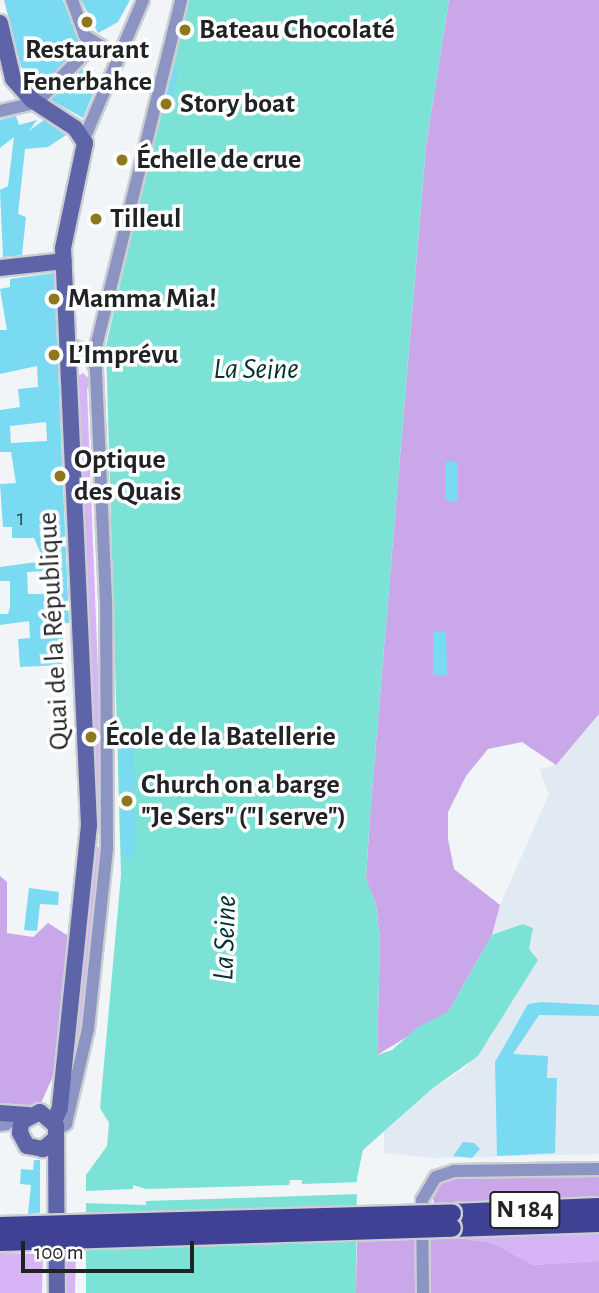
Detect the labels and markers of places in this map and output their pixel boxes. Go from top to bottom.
place label: Bateau Chocolaté [199,13,395,47]
marker: Restaurant Fenerbahce [79,14,95,30]
marker: Bateau Chocolaté [177,22,193,38]
place label: Restaurant Fenerbahce [22,33,152,99]
place label: Story boat [180,87,295,121]
marker: Story boat [158,96,174,112]
place label: Échelle de crue [136,143,301,177]
marker: Échelle de crue [114,152,130,168]
place label: Tilleul [110,202,181,236]
marker: Tilleul [88,211,104,227]
place label: Mamma Mia! [68,282,217,316]
marker: Mamma Mia! [46,291,62,307]
place label: L’Imprévu [68,338,178,372]
marker: L’Imprévu [46,347,62,363]
place label: Optique des Quais [74,443,181,509]
marker: Optique des Quais [52,468,68,484]
place label: École de la Batellerie [105,720,336,754]
marker: École de la Batellerie [83,729,99,745]
place label: Church on a barge "Je Sers" ("I serve") [141,768,346,834]
marker: Church on a barge "Je Sers" ("I serve") [119,793,135,809]

